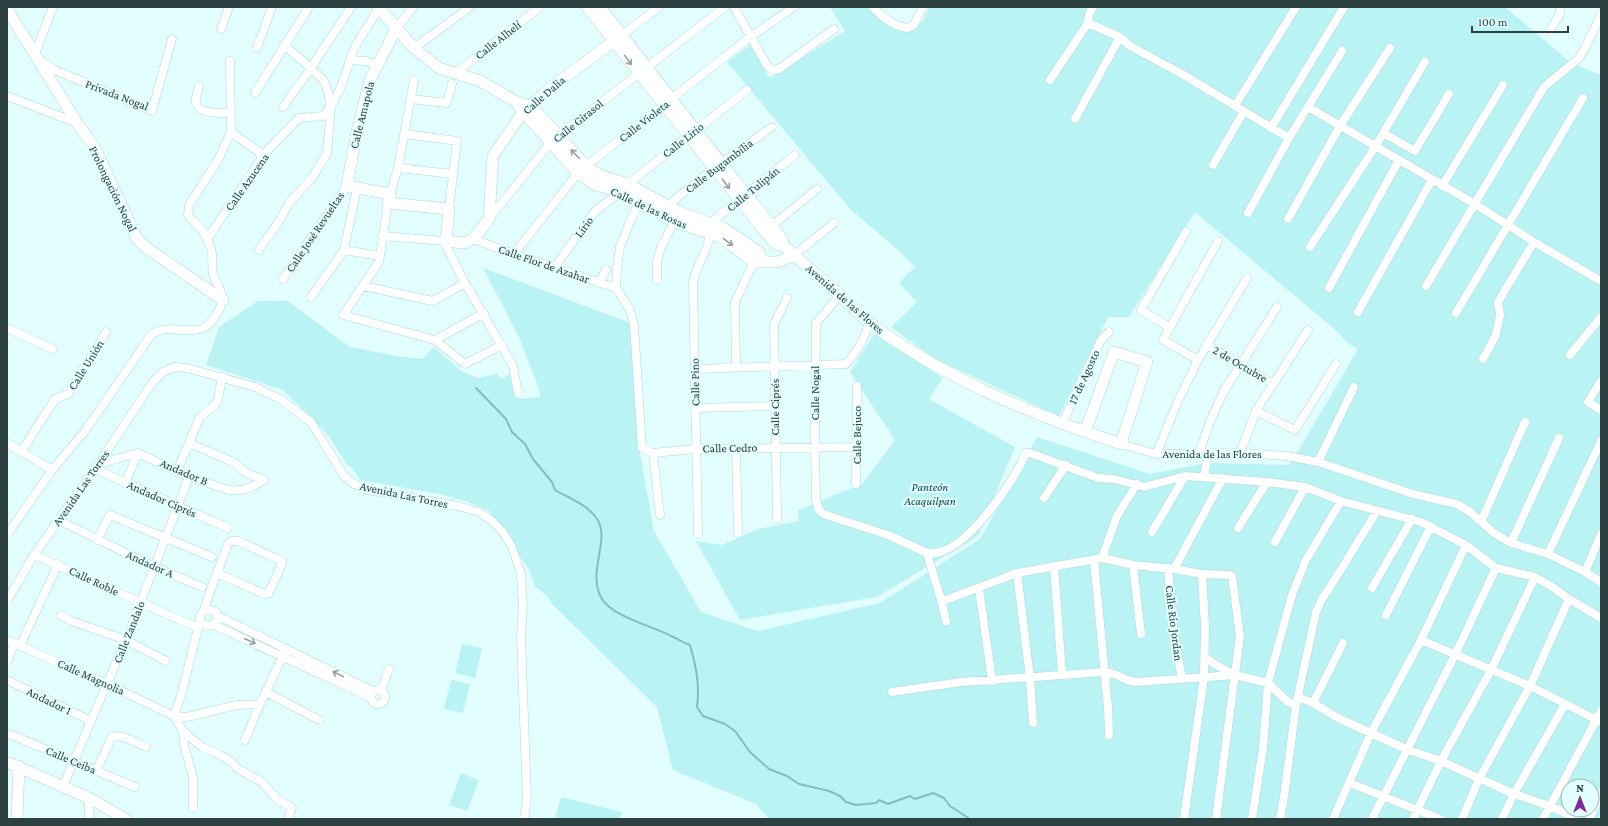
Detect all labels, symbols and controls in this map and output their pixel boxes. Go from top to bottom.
scale bar [1472,8,1568,34]
text: 100 m [1478,15,1508,29]
street label: Calle Alhelí [472,17,524,62]
one-way arrow [624,54,632,65]
street label: Calle Dalia [520,72,568,117]
street label: Privada Nogal [83,76,151,114]
street label: Calle Amapola [347,79,377,150]
street label: Calle Girasol [550,97,606,145]
street label: Calle Violeta [616,97,672,145]
street label: Calle Lirio [659,119,707,161]
street label: Calle Bugambilia [682,136,756,196]
street label: Prolongación Nogal [86,144,140,234]
one-way arrow [570,149,580,159]
street label: Calle Azucena [222,150,272,213]
street label: Calle Tulipán [724,163,783,215]
one-way arrow [722,178,730,189]
street label: Calle de las Rosas [608,184,690,232]
street label: Calle José Revueltas [283,189,347,275]
street label: Lirio [572,214,596,240]
one-way arrow [722,238,733,247]
street label: Calle Flor de Azahar [497,242,592,286]
street label: Avenida de las Flores [803,261,887,337]
street label: Calle Unión [65,337,107,393]
street label: 2 de Octubre [1210,343,1270,385]
street label: 17 de Agosto [1065,347,1103,407]
street label: Calle Pino [688,358,702,406]
street label: Calle Nogal [808,366,822,420]
street label: Calle Ciprés [768,378,782,435]
street label: Calle Bejuco [850,406,864,464]
street label: Calle Cedro [702,441,758,455]
street label: Avenida Las Torres [50,447,113,529]
street label: Avenida de las Flores [1162,447,1262,461]
street label: Andador B [158,456,210,488]
street label: Andador Ciprés [125,477,199,521]
street label: Avenida Las Torres [359,479,450,511]
park label: Panteón Acaquilpan [903,480,956,508]
street label: Andador A [124,547,176,581]
street label: Calle Roble [67,563,121,599]
street label: Calle Rio Jordan [1162,584,1186,662]
street label: Calle Zandalo [110,599,148,665]
one-way arrow [243,638,255,645]
street label: Calle Magnolia [55,656,127,698]
one-way arrow [333,670,345,677]
street label: Andador 1 [24,684,74,718]
street label: Calle Ceiba [44,743,99,777]
north arrow [1560,778,1600,818]
text: N [1576,782,1584,794]

